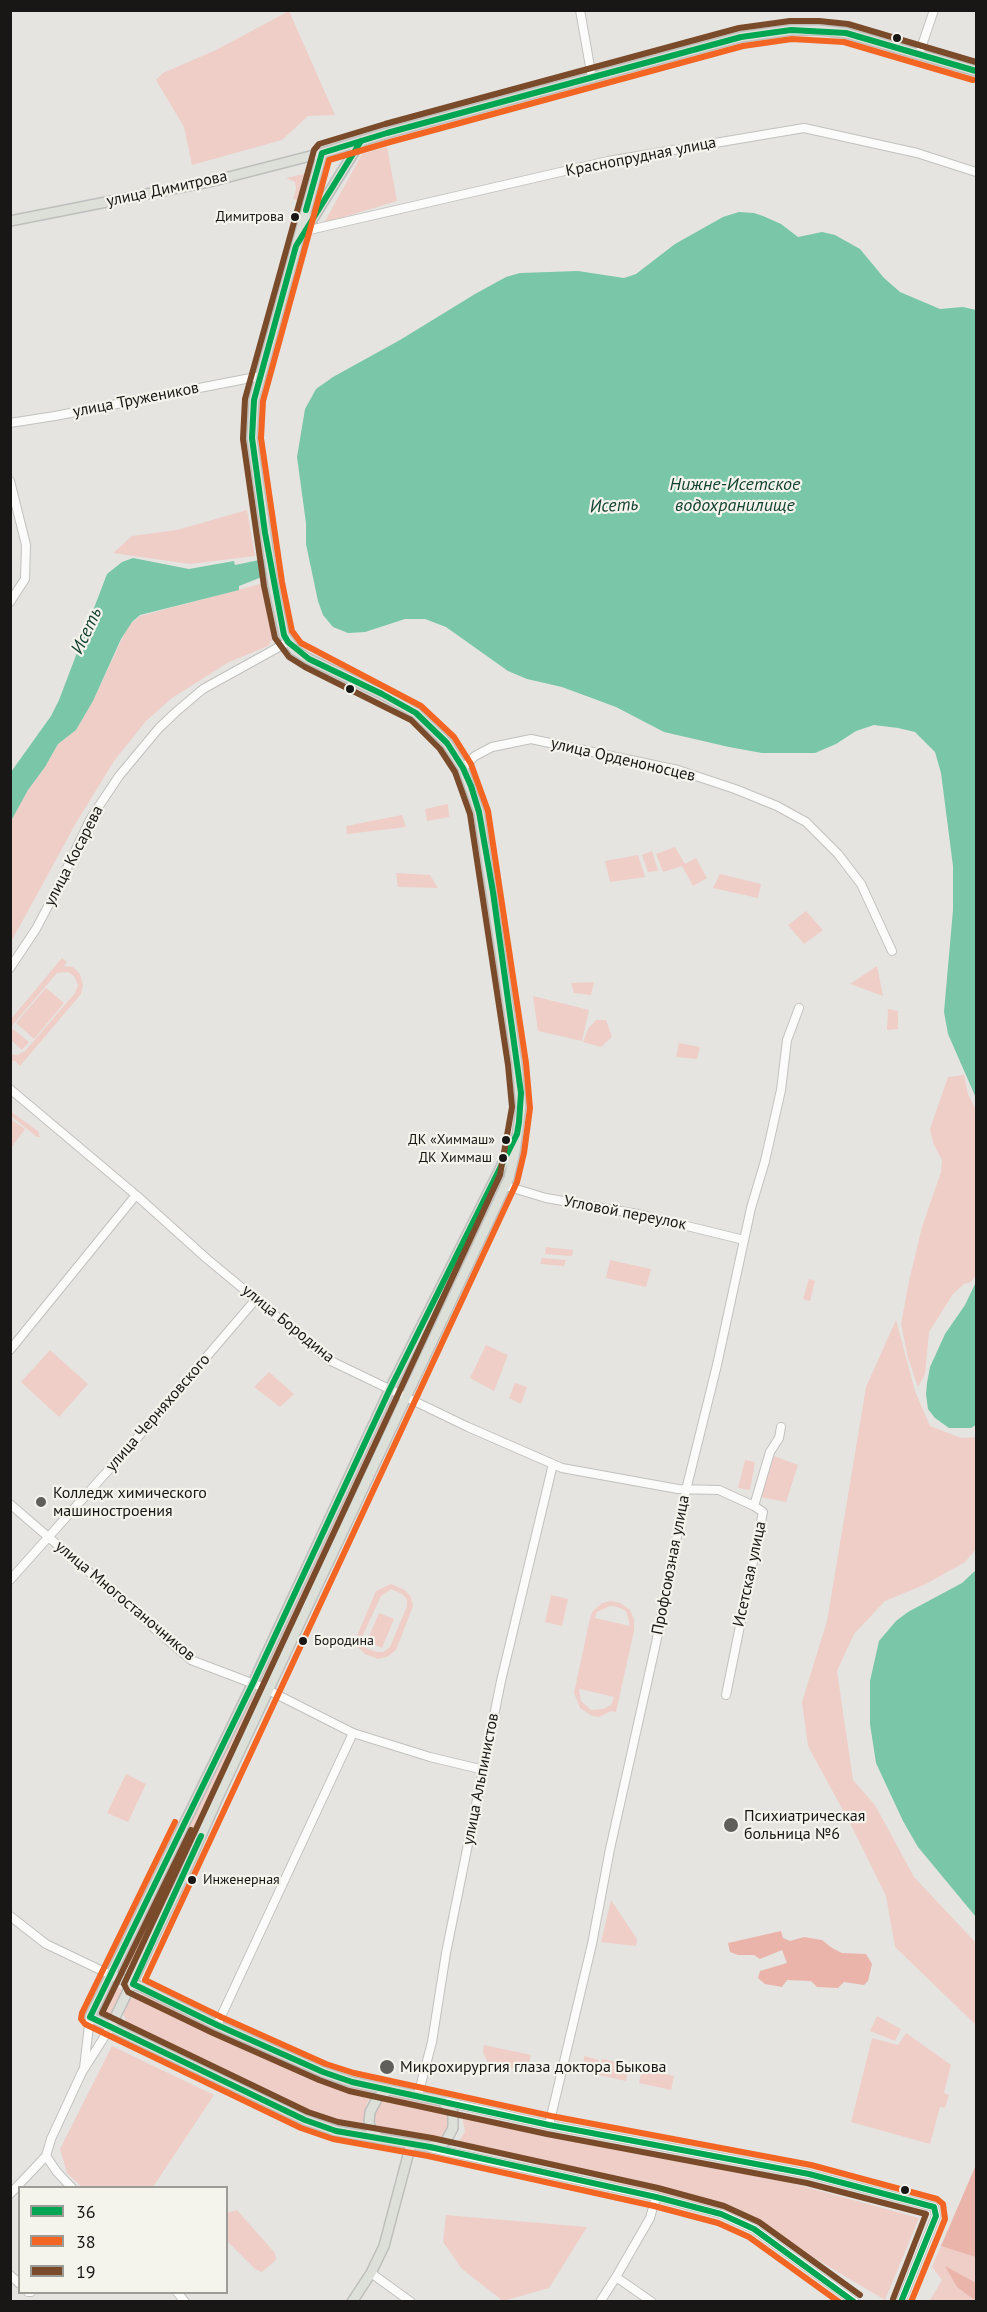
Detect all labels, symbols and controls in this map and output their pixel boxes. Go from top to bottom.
unlabelled marker [891,32,903,44]
street label: Краснопрудная улица [564,133,718,181]
street label: улица Димитрова [105,167,229,211]
place label: Димитрова [216,209,284,225]
marker: Димитрова [289,211,301,223]
street label: улица Тружеников [71,378,201,422]
water label: Нижне-Исетское водохранилище [670,474,800,516]
water label: Исеть [589,494,639,518]
water label: Исеть [67,604,107,658]
unlabelled marker [344,683,356,695]
street label: улица Орденоносцев [549,734,697,786]
street label: улица Косарева [40,803,108,909]
place label: ДК «Химмаш» [408,1132,495,1148]
marker: ДК «Химмаш» [500,1134,512,1146]
place label: ДК Химмаш [419,1150,492,1166]
marker: ДК Химмаш [497,1152,509,1164]
street label: Угловой переулок [562,1192,688,1234]
street label: улица Бородина [238,1281,338,1367]
street label: улица Черняховского [102,1350,214,1476]
place label: Колледж химического машиностроения [53,1483,207,1521]
street label: Профсоюзная улица [648,1494,694,1636]
marker: Колледж химического машиностроения [34,1495,48,1509]
street label: Исетская улица [729,1519,771,1629]
street label: улица Многостаночников [51,1537,199,1665]
place label: Бородина [314,1633,374,1649]
marker: Бородина [297,1635,309,1647]
street label: улица Альпинистов [459,1711,503,1847]
place label: Психиатрическая больница №6 [744,1806,865,1844]
marker: Психиатрическая больница №6 [722,1816,740,1834]
place label: Инженерная [203,1872,280,1888]
marker: Инженерная [186,1874,198,1886]
place label: Микрохирургия глаза доктора Быкова [400,2057,667,2077]
marker: Микрохирургия глаза доктора Быкова [378,2058,396,2076]
unlabelled marker [899,2184,911,2196]
legend [18,2186,228,2294]
text: 36 [76,2200,96,2223]
text: 38 [76,2230,96,2253]
text: 19 [76,2260,96,2283]

